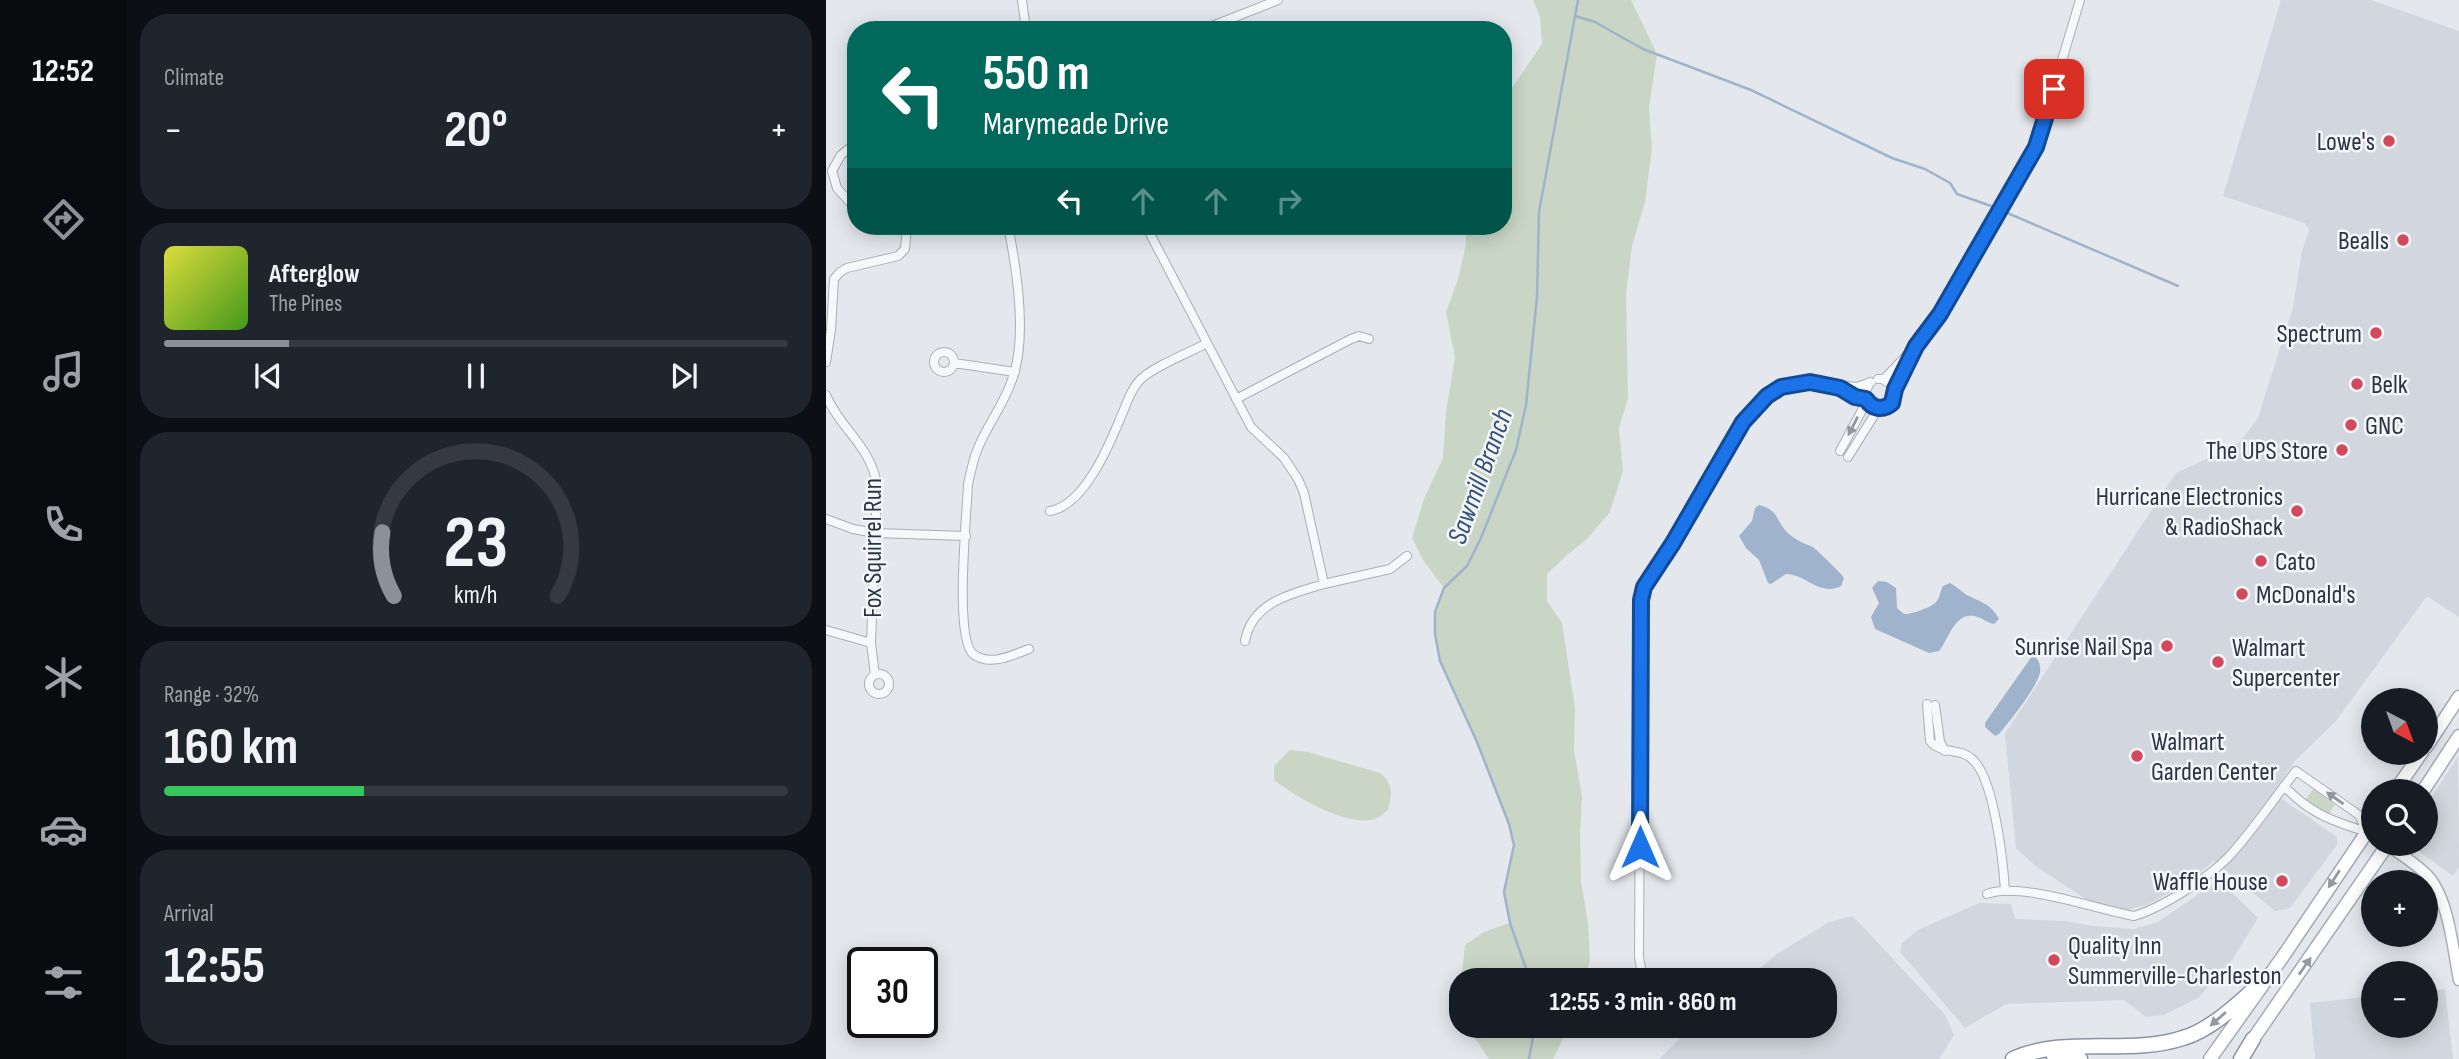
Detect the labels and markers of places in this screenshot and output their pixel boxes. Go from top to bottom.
pin [2024,59,2084,119]
place label: Lowe's [2317,127,2375,158]
marker: Lowe's [2381,133,2397,149]
place label: Bealls [2338,226,2389,257]
marker: Bealls [2395,232,2411,248]
place label: Spectrum [2276,319,2362,350]
marker: Spectrum [2368,325,2384,341]
place label: Belk [2371,370,2408,401]
marker: Belk [2349,376,2365,392]
place label: GNC [2365,411,2404,442]
marker: GNC [2343,417,2359,433]
place label: The UPS Store [2206,436,2328,467]
marker: The UPS Store [2334,442,2350,458]
place label: Hurricane Electronics & RadioShack [2096,482,2283,543]
marker: Hurricane Electronics & RadioShack [2289,503,2305,519]
place label: Cato [2275,547,2316,578]
marker: Cato [2253,553,2269,569]
place label: McDonald's [2256,580,2356,611]
marker: McDonald's [2234,586,2250,602]
place label: Sunrise Nail Spa [2015,632,2153,663]
place label: Walmart Supercenter [2232,633,2340,694]
marker: Sunrise Nail Spa [2159,638,2175,654]
marker: Walmart Supercenter [2210,654,2226,670]
place label: Walmart Garden Center [2151,727,2278,788]
marker: Walmart Garden Center [2129,748,2145,764]
place label: Waffle House [2153,867,2268,898]
marker: Waffle House [2274,873,2290,889]
place label: Quality Inn Summerville-Charleston [2068,931,2282,992]
marker: Quality Inn Summerville-Charleston [2046,952,2062,968]

